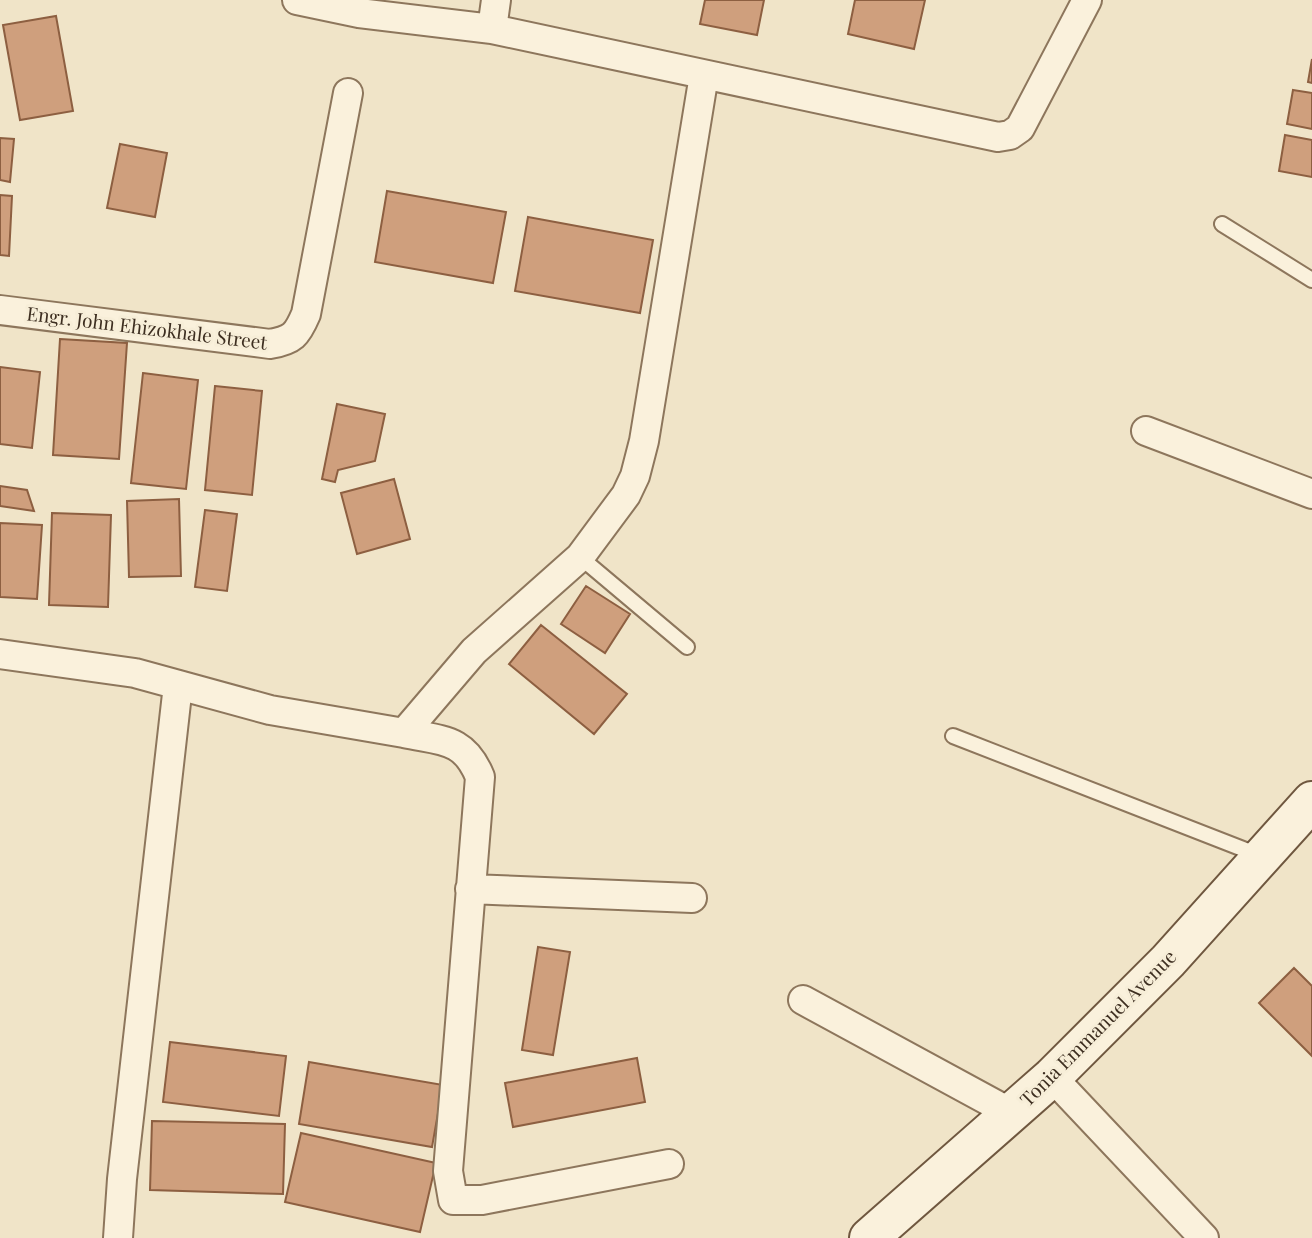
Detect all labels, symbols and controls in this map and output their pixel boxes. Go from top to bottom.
street label: Engr. John Ehizokhale Street [25,299,269,355]
street label: Tonia Emmanuel Avenue [1013,943,1181,1111]

